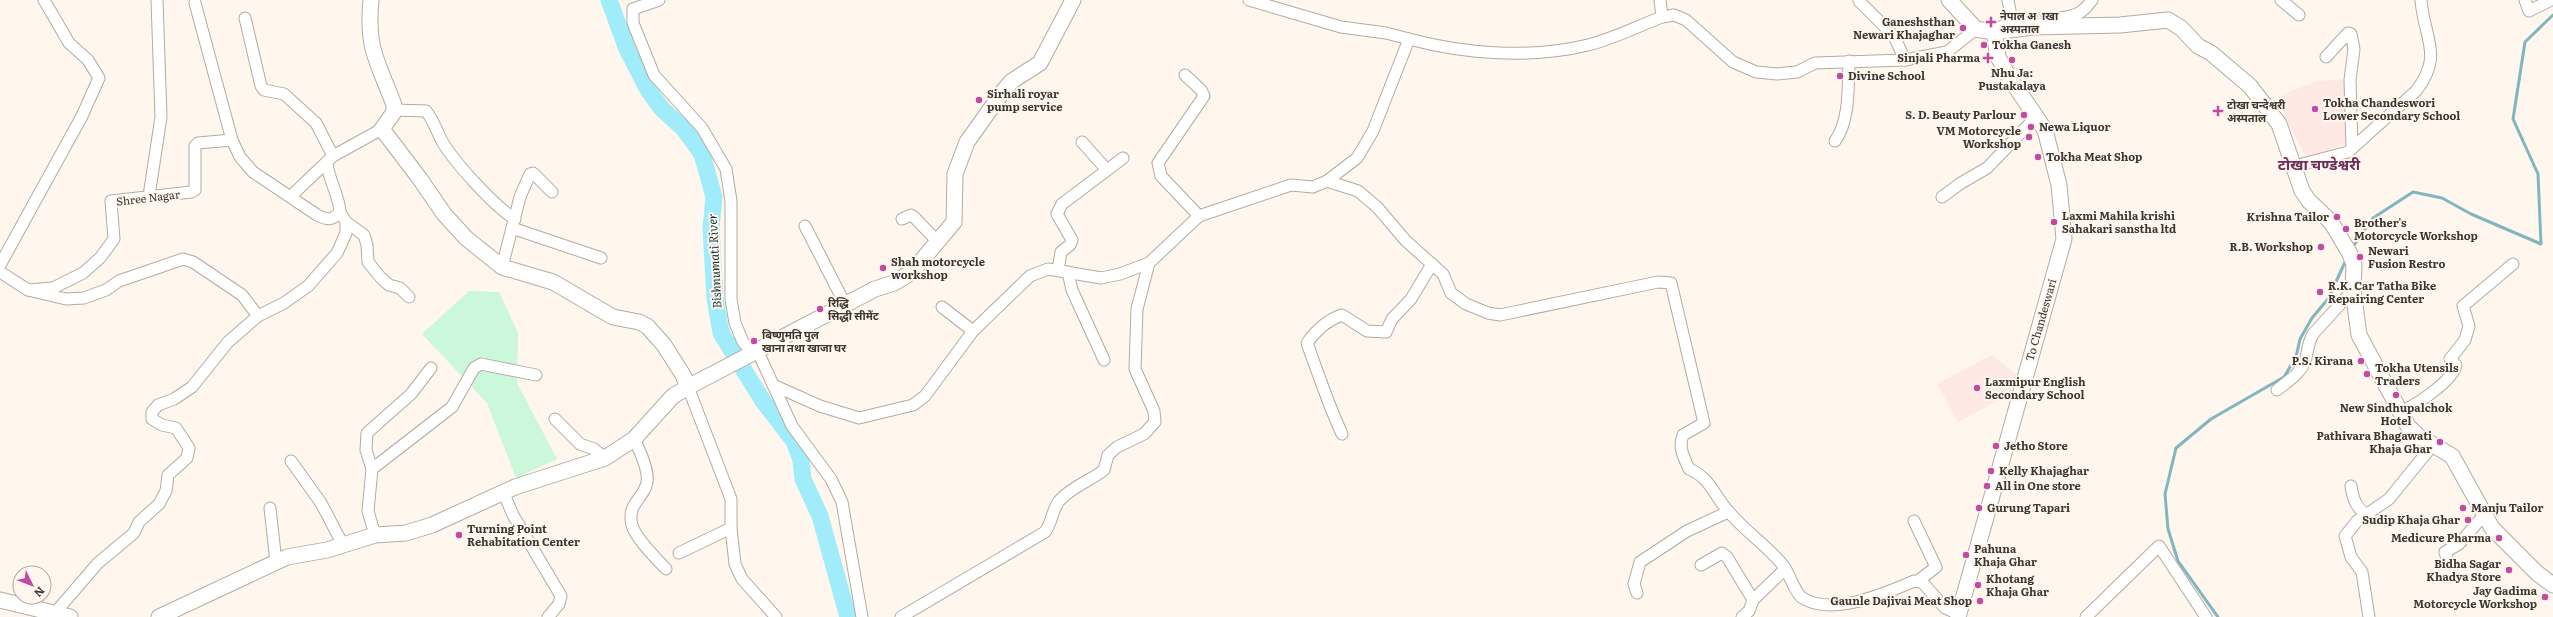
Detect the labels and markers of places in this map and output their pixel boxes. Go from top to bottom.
place label: नेपाल अाखा अस्पताल [2000,7,2059,36]
place label: Ganeshsthan Newari Khajaghar [1853,13,1955,42]
marker: नेपाल अाखा अस्पताल [1985,16,1997,28]
marker: Ganeshsthan Newari Khajaghar [1958,23,1968,33]
place label: Tokha Ganesh [1992,36,2072,52]
marker: Tokha Ganesh [1979,40,1989,50]
place label: Sinjali Pharma [1897,49,1981,65]
marker: Sinjali Pharma [1983,53,1993,63]
marker: Nhu Ja: Pustakalaya [2007,55,2017,65]
place label: Nhu Ja: Pustakalaya [1978,64,2046,93]
place label: Divine School [1848,67,1925,83]
marker: Divine School [1835,71,1845,81]
place label: Sirhali royar pump service [987,85,1063,114]
place label: Tokha Chandeswori Lower Secondary School [2323,94,2460,123]
marker: Sirhali royar pump service [974,95,984,105]
place label: टोखा चन्देश्वरी अस्पताल [2227,96,2286,125]
marker: Tokha Chandeswori Lower Secondary School [2310,104,2320,114]
marker: टोखा चन्देश्वरी अस्पताल [2212,105,2224,117]
place label: S. D. Beauty Parlour [1905,106,2016,122]
marker: S. D. Beauty Parlour [2019,110,2029,120]
place label: Newa Liquor [2039,118,2110,134]
place label: VM Motorcycle Workshop [1936,122,2021,151]
marker: Newa Liquor [2026,122,2036,132]
marker: VM Motorcycle Workshop [2024,132,2034,142]
place label: Tokha Meat Shop [2046,148,2142,164]
marker: Tokha Meat Shop [2033,152,2043,162]
place label: Laxmi Mahila krishi Sahakari sanstha ltd [2062,207,2176,236]
place label: Krishna Tailor [2247,208,2329,224]
marker: Krishna Tailor [2332,212,2342,222]
place label: Brother's Motorcycle Workshop [2354,214,2478,243]
marker: Laxmi Mahila krishi Sahakari sanstha ltd [2049,217,2059,227]
marker: Brother's Motorcycle Workshop [2341,224,2351,234]
place label: R.B. Workshop [2229,238,2313,254]
marker: R.B. Workshop [2316,242,2326,252]
place label: Newari Fusion Restro [2368,242,2445,271]
marker: Newari Fusion Restro [2355,252,2365,262]
place label: Shah motorcycle workshop [891,253,985,282]
marker: Shah motorcycle workshop [878,263,888,273]
place label: R.K. Car Tatha Bike Repairing Center [2328,277,2436,306]
marker: R.K. Car Tatha Bike Repairing Center [2315,287,2325,297]
place label: रिद्धि सिद्धी सीमेंट [828,294,880,323]
marker: रिद्धि सिद्धी सीमेंट [815,304,825,314]
place label: बिष्णुमति पुल खाना तथा खाजा घर [762,326,847,355]
marker: बिष्णुमति पुल खाना तथा खाजा घर [749,336,759,346]
place label: P.S. Kirana [2292,352,2354,368]
marker: P.S. Kirana [2356,356,2366,366]
place label: Tokha Utensils Traders [2375,359,2459,388]
marker: Tokha Utensils Traders [2362,369,2372,379]
place label: Laxmipur English Secondary School [1985,373,2086,402]
marker: Laxmipur English Secondary School [1972,383,1982,393]
marker: New Sindhupalchok Hotel [2391,390,2401,400]
place label: New Sindhupalchok Hotel [2340,399,2453,428]
place label: Pathivara Bhagawati Khaja Ghar [2317,427,2432,456]
place label: Jetho Store [2004,437,2068,453]
marker: Pathivara Bhagawati Khaja Ghar [2435,437,2445,447]
marker: Jetho Store [1991,441,2001,451]
place label: Kelly Khajaghar [1999,462,2089,478]
marker: Kelly Khajaghar [1986,466,1996,476]
place label: All in One store [1995,477,2081,493]
marker: All in One store [1982,481,1992,491]
place label: Gurung Tapari [1987,499,2070,515]
place label: Manju Tailor [2471,499,2544,515]
marker: Gurung Tapari [1974,503,1984,513]
marker: Manju Tailor [2458,503,2468,513]
place label: Sudip Khaja Ghar [2362,511,2460,527]
marker: Sudip Khaja Ghar [2463,515,2473,525]
place label: Turning Point Rehabitation Center [467,520,580,549]
place label: Medicure Pharma [2391,529,2492,545]
marker: Turning Point Rehabitation Center [454,530,464,540]
marker: Medicure Pharma [2494,533,2504,543]
place label: Pahuna Khaja Ghar [1974,540,2037,569]
marker: Pahuna Khaja Ghar [1961,550,1971,560]
place label: Bidha Sagar Khadya Store [2426,555,2501,584]
marker: Bidha Sagar Khadya Store [2504,565,2514,575]
place label: Khotang Khaja Ghar [1986,570,2049,599]
marker: Khotang Khaja Ghar [1973,580,1983,590]
place label: Jay Gadima Motorcycle Workshop [2413,582,2538,611]
place label: Gaunle Dajivai Meat Shop [1830,592,1972,608]
marker: Jay Gadima Motorcycle Workshop [2540,592,2550,602]
marker: Gaunle Dajivai Meat Shop [1975,596,1985,606]

